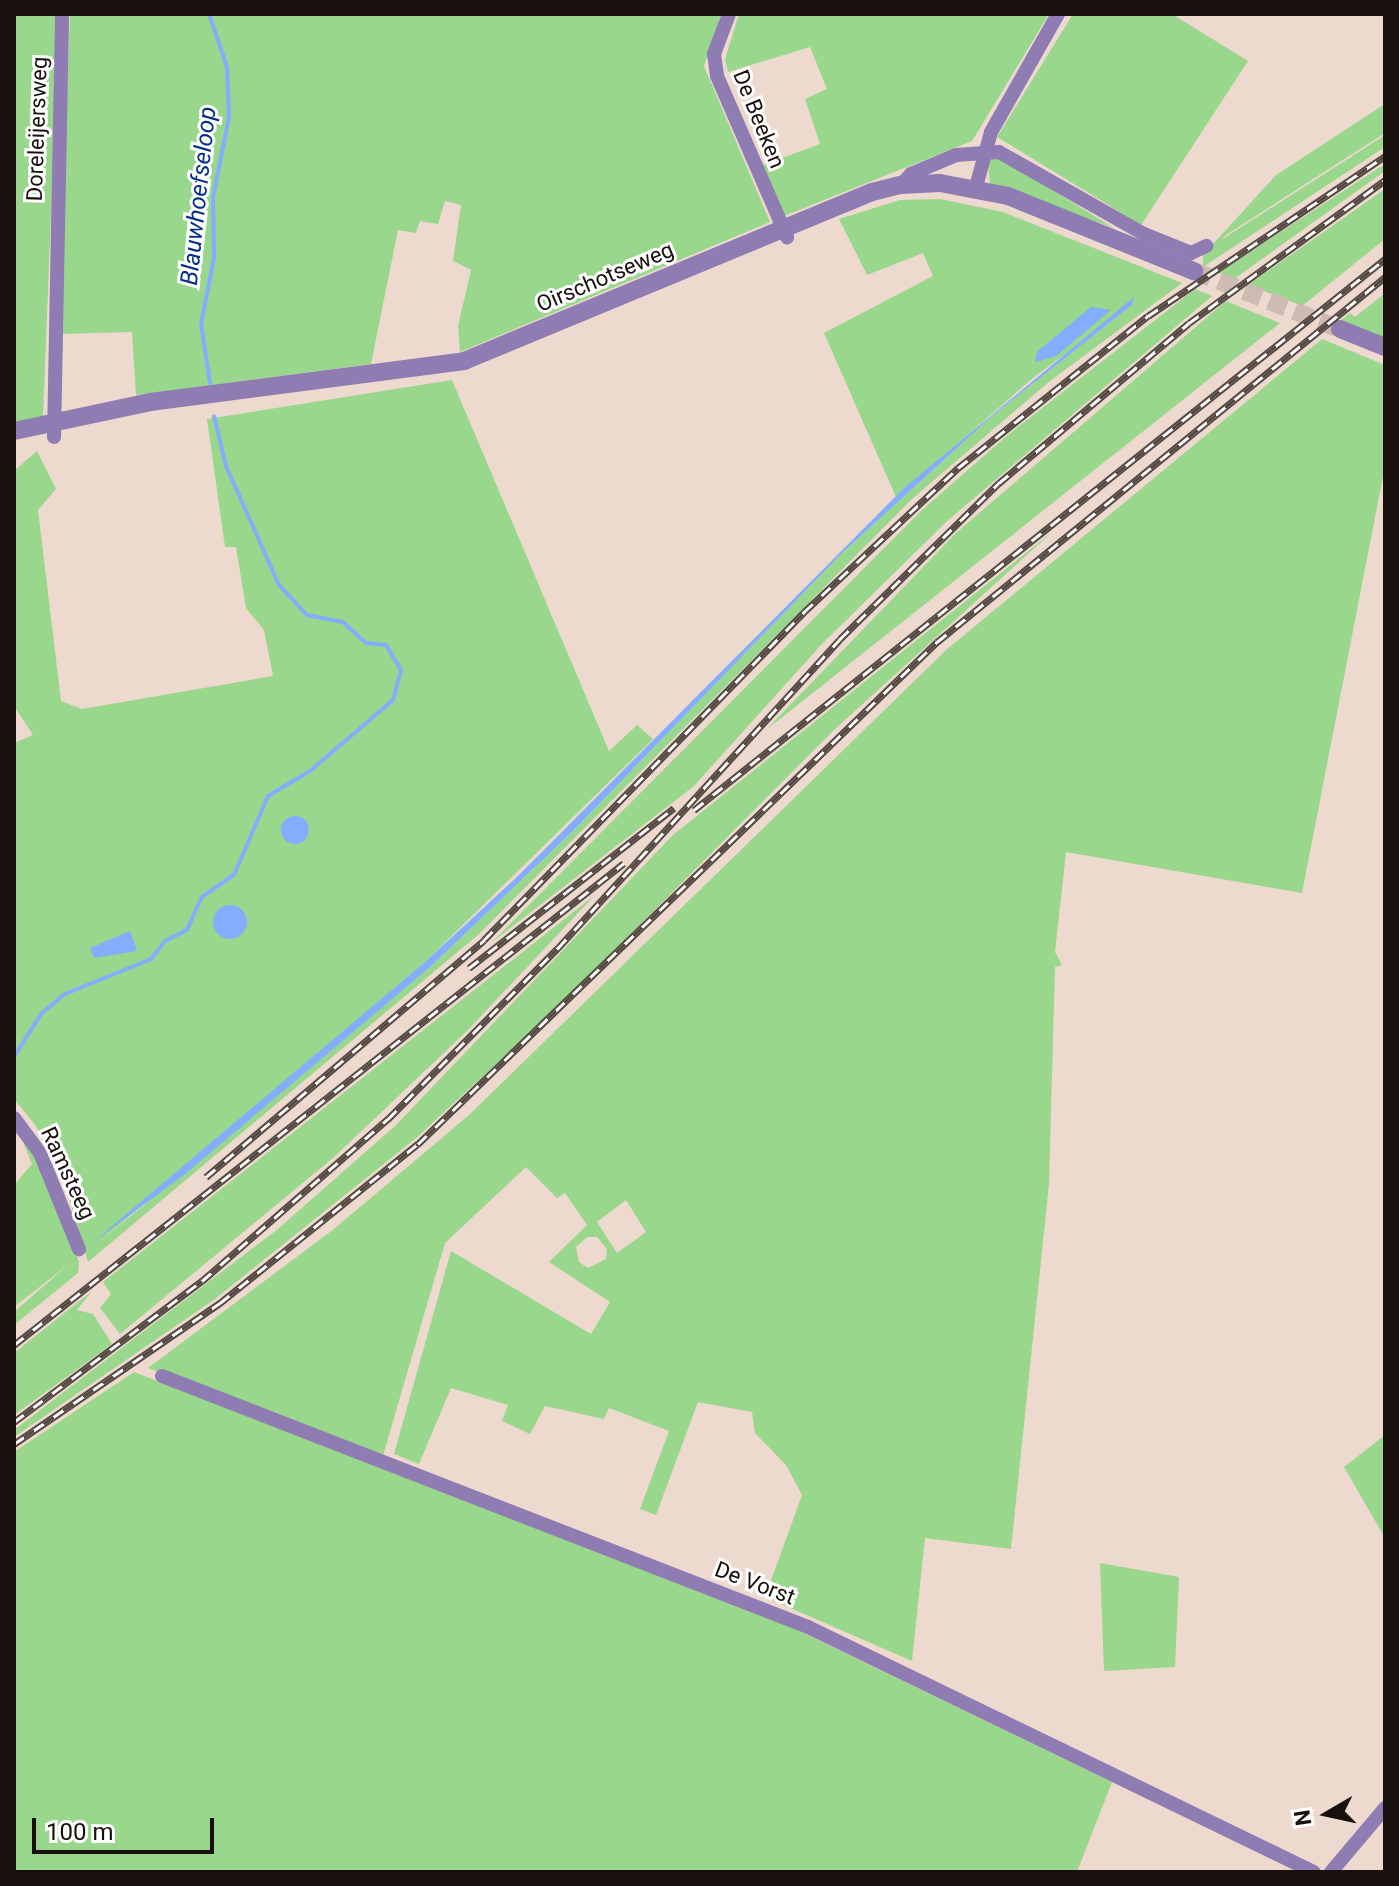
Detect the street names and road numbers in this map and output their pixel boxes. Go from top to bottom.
street label: Doreleijersweg [21,56,53,202]
street label: De Beeken [727,66,791,172]
street label: Oirschotseweg [533,236,677,318]
street label: Ramsteeg [35,1123,101,1223]
street label: De Vorst [711,1556,799,1610]

